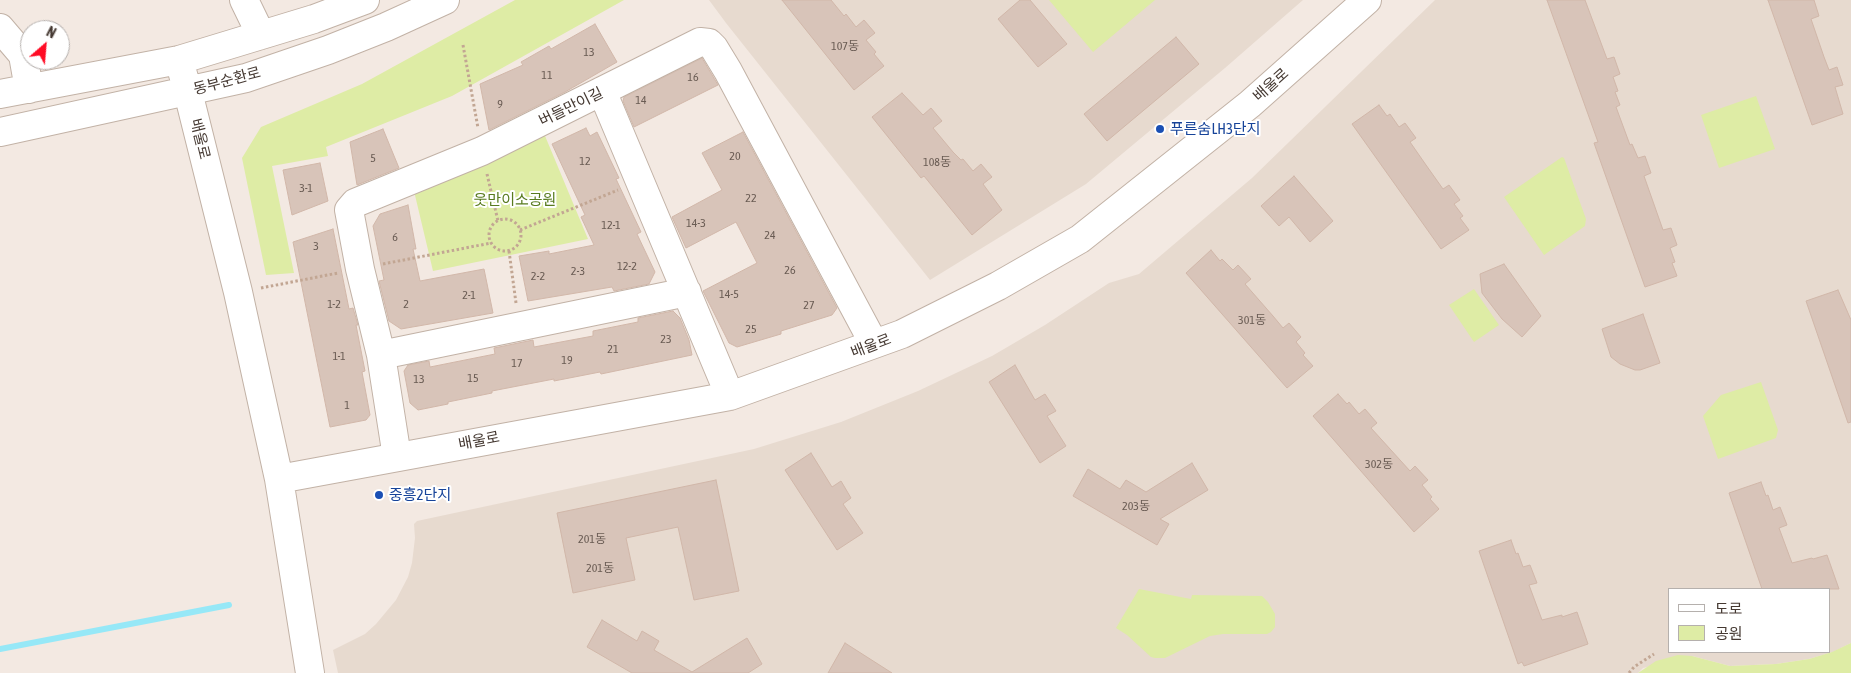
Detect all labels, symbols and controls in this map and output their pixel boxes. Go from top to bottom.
north arrow [20,20,70,70]
text: N [44,24,59,42]
house number: 107동 [831,39,859,53]
house number: 13 [583,45,595,59]
street label: 동부순환로 [191,63,263,99]
street label: 배울로 [1250,64,1292,106]
house number: 11 [541,68,553,82]
house number: 16 [687,70,699,84]
street label: 버들만이길 [536,84,606,130]
house number: 14 [635,93,647,107]
house number: 9 [497,97,503,111]
street label: 배울로 [186,117,214,161]
place label: 푸른숨LH3단지 [1170,120,1261,138]
marker: 푸른숨LH3단지 [1154,123,1166,135]
house number: 20 [729,149,741,163]
house number: 5 [370,151,376,165]
house number: 12 [579,154,591,168]
house number: 108동 [923,155,951,169]
house number: 3-1 [299,181,313,195]
park label: 웃만이소공원 [474,191,556,209]
house number: 22 [745,191,757,205]
house number: 14-3 [686,216,706,230]
house number: 12-1 [601,218,621,232]
house number: 24 [764,228,776,242]
house number: 6 [392,230,398,244]
house number: 3 [313,239,319,253]
house number: 12-2 [617,259,637,273]
house number: 26 [784,263,796,277]
house number: 2-3 [571,264,585,278]
house number: 2-2 [531,269,545,283]
house number: 14-5 [719,287,739,301]
house number: 2-1 [462,288,476,302]
house number: 1-2 [327,297,341,311]
house number: 2 [403,297,409,311]
house number: 27 [803,298,815,312]
house number: 301동 [1238,313,1266,327]
house number: 25 [745,322,757,336]
street label: 배울로 [848,330,894,362]
house number: 23 [660,332,672,346]
house number: 21 [607,342,619,356]
house number: 1-1 [332,349,346,363]
house number: 19 [561,353,573,367]
house number: 17 [511,356,523,370]
house number: 15 [467,371,479,385]
house number: 13 [413,372,425,386]
house number: 1 [344,398,350,412]
street label: 배울로 [457,428,501,454]
house number: 302동 [1365,457,1393,471]
place label: 중흥2단지 [389,486,451,504]
marker: 중흥2단지 [373,489,385,501]
house number: 203동 [1122,499,1150,513]
house number: 201동 [578,532,606,546]
house number: 201동 [586,561,614,575]
legend [1668,588,1831,653]
text: 도로 [1715,600,1743,617]
text: 공원 [1715,625,1743,642]

